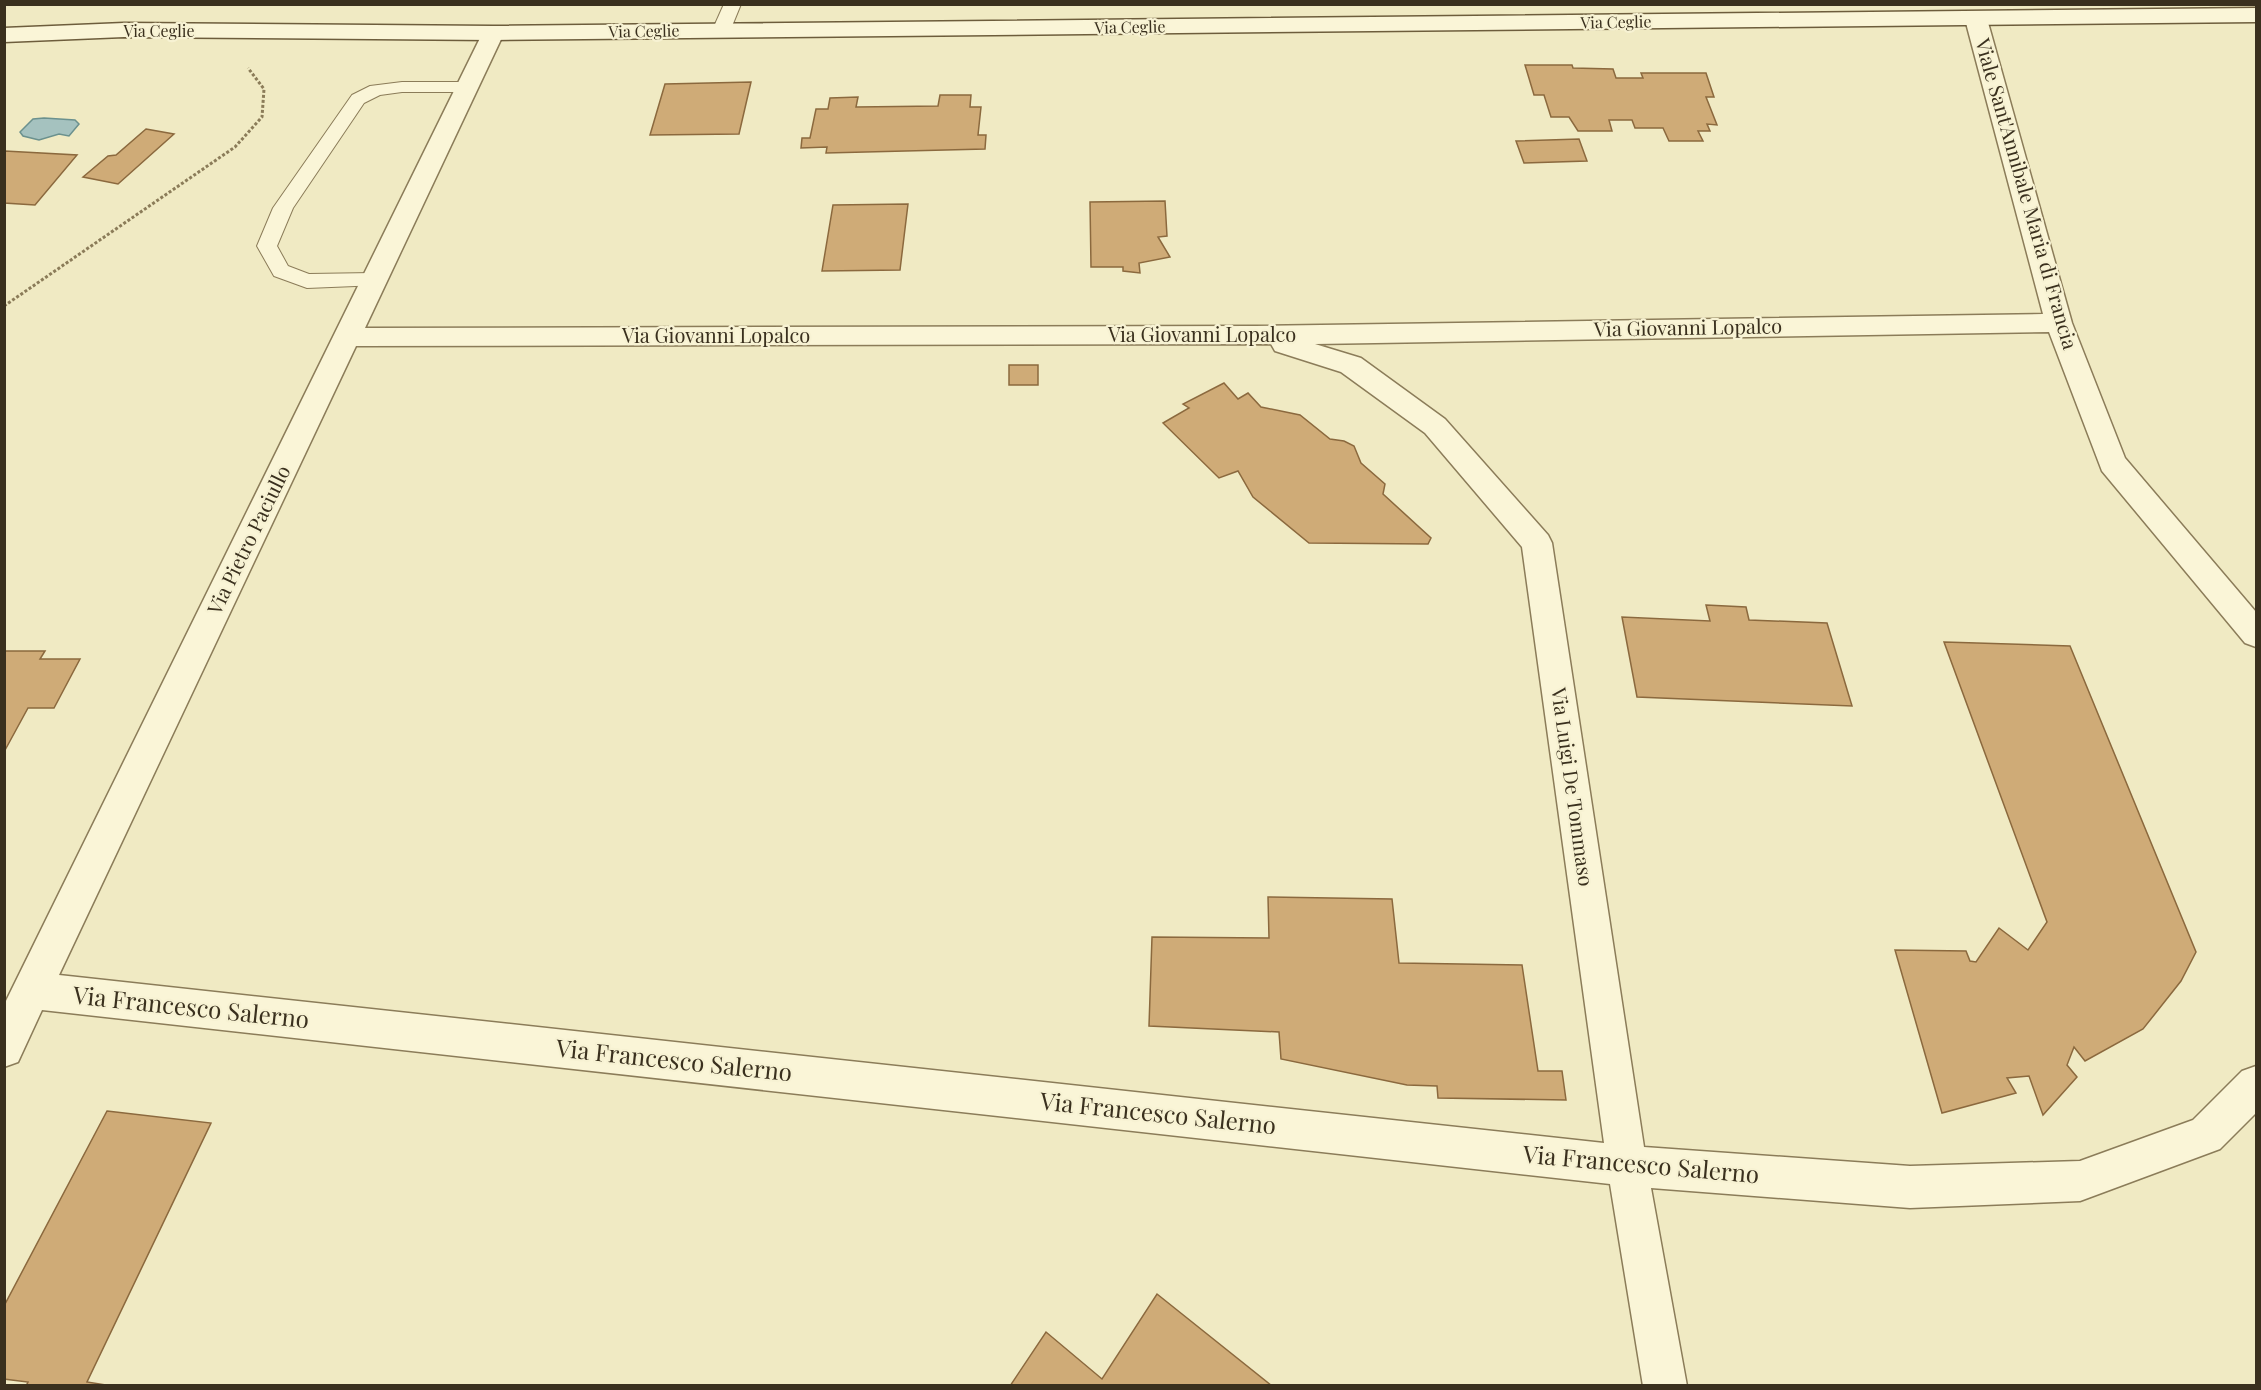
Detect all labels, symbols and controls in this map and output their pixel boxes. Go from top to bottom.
street label: Via Ceglie [1579,10,1652,33]
street label: Via Ceglie [1093,15,1166,38]
street label: Via Ceglie [607,19,680,42]
street label: Via Ceglie [123,20,195,41]
street label: Viale Sant'Annibale Maria di Francia [1970,34,2085,352]
street label: Via Giovanni Lopalco [1593,311,1782,342]
street label: Via Giovanni Lopalco [1107,320,1296,347]
street label: Via Giovanni Lopalco [621,321,810,348]
street label: Via Pietro Paciullo [199,460,295,619]
street label: Via Luigi De Tommaso [1546,685,1601,888]
street label: Via Francesco Salerno [71,978,311,1034]
street label: Via Francesco Salerno [554,1031,794,1087]
street label: Via Francesco Salerno [1038,1084,1278,1140]
street label: Via Francesco Salerno [1521,1137,1761,1189]

